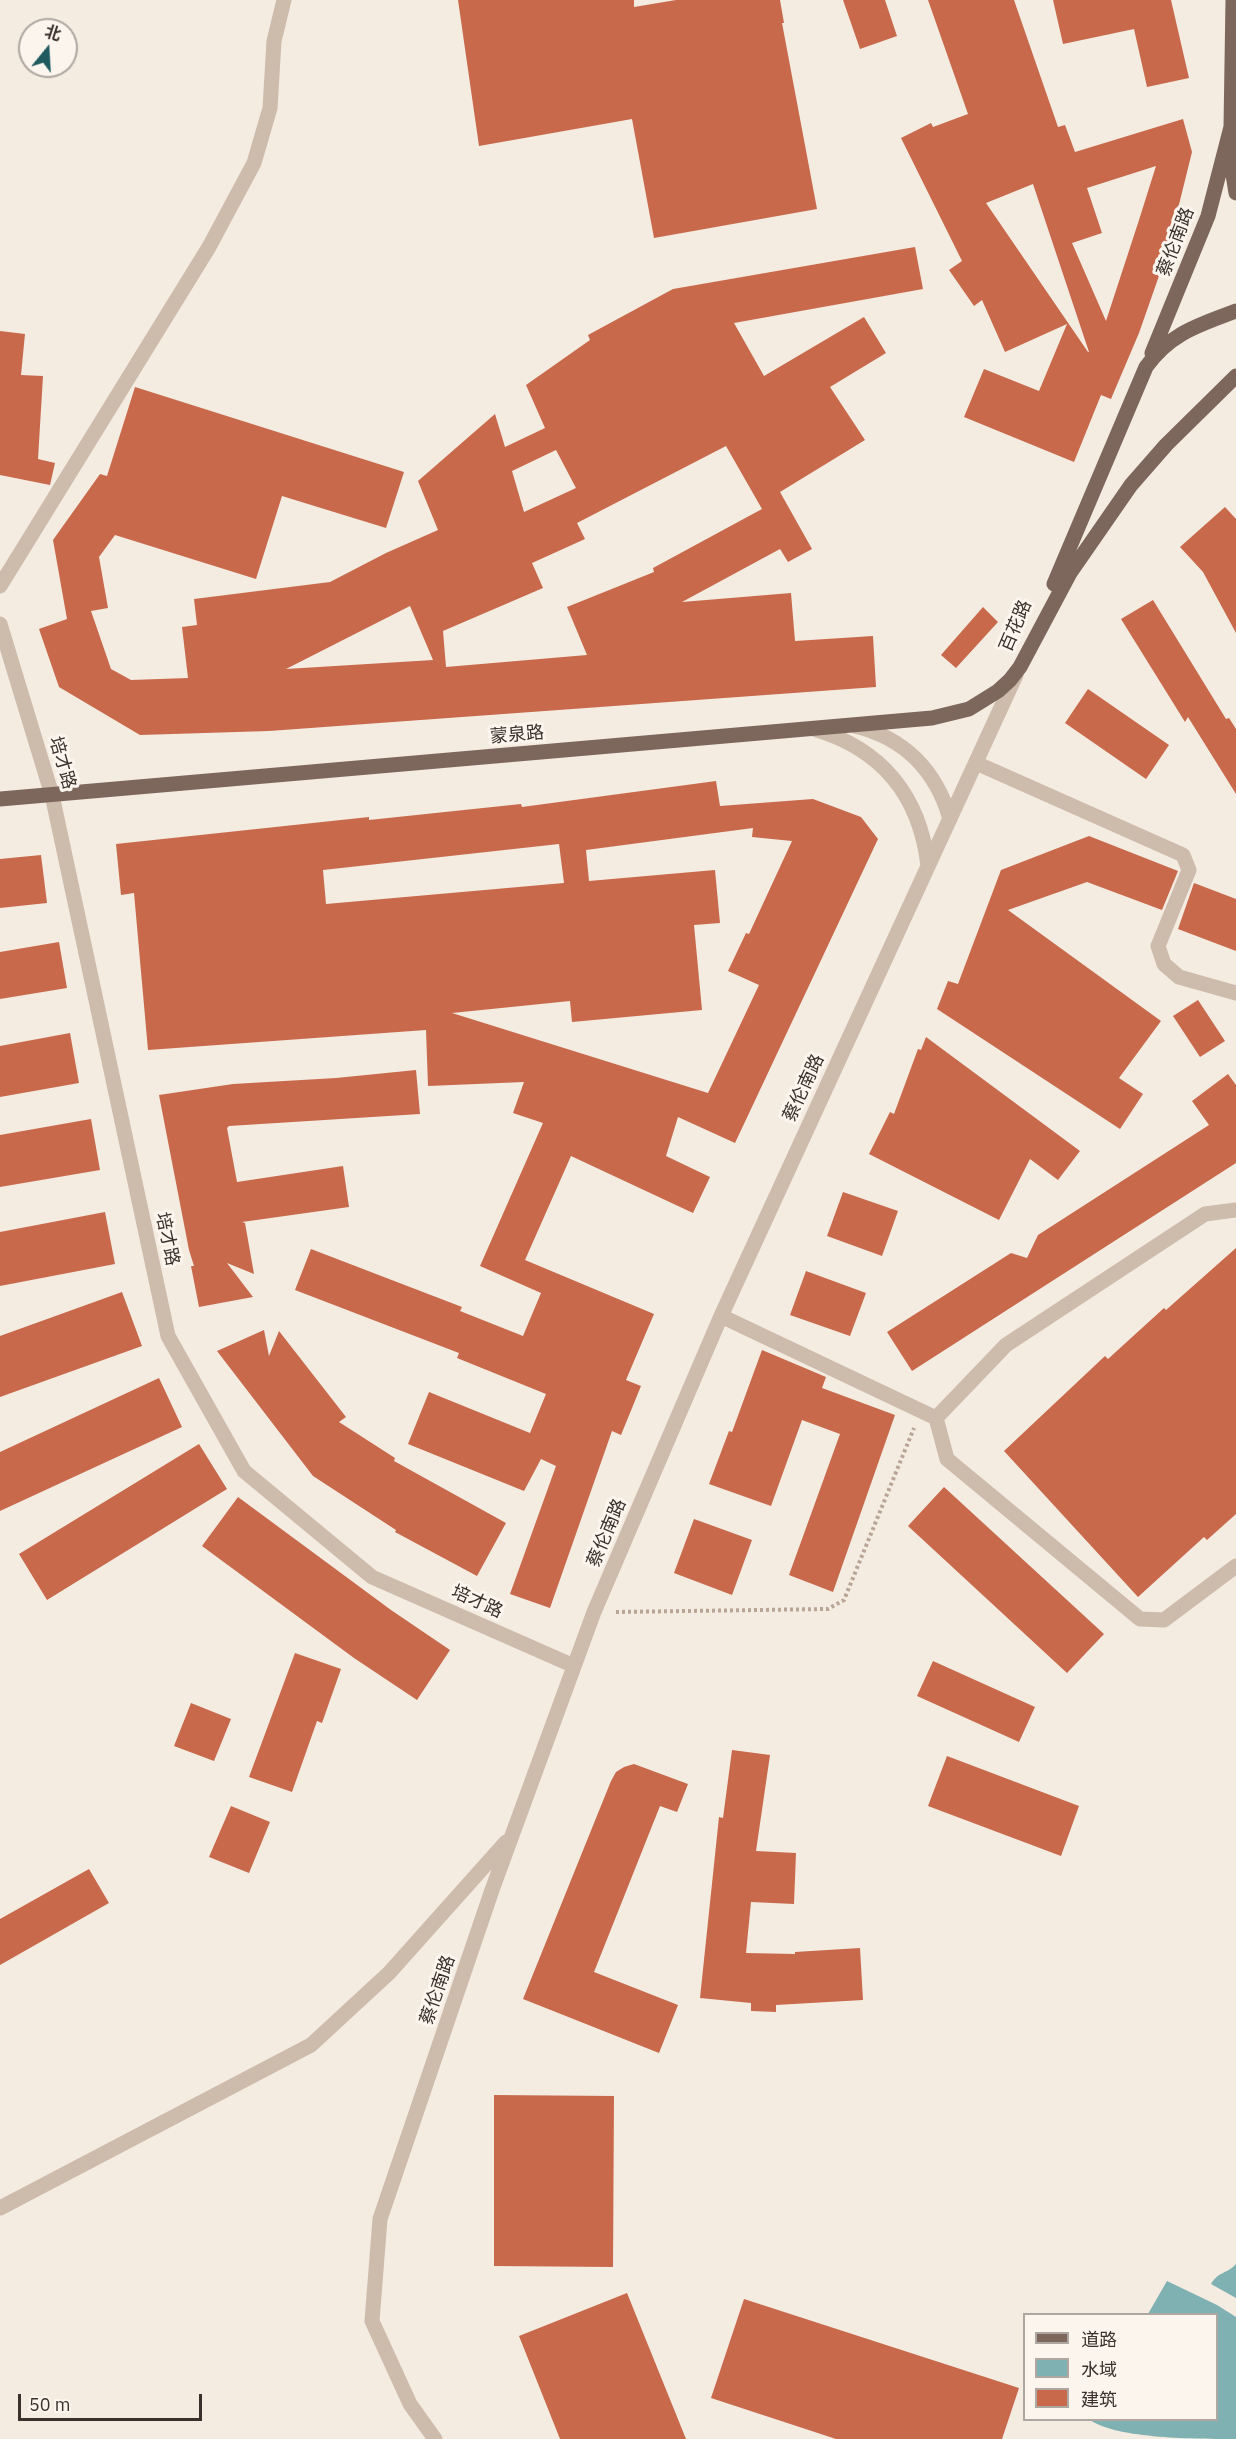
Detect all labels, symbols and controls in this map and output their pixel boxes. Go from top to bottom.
north arrow [18,18,78,78]
text: 北 [42,21,64,45]
street label: 蔡伦南路 [1153,205,1199,279]
street label: 百花路 [996,597,1036,655]
street label: 蒙泉路 [489,722,545,748]
street label: 培才路 [44,734,80,792]
street label: 蔡伦南路 [779,1051,829,1125]
street label: 培才路 [151,1210,183,1268]
street label: 蔡伦南路 [583,1496,631,1570]
street label: 培才路 [448,1581,506,1623]
street label: 蔡伦南路 [416,1952,460,2028]
legend [1023,2313,1218,2421]
text: 道路 [1081,2328,1117,2351]
text: 水域 [1081,2358,1117,2381]
scale bar [21,2382,206,2420]
text: 建筑 [1081,2388,1117,2411]
text: 50 m [29,2393,71,2416]

